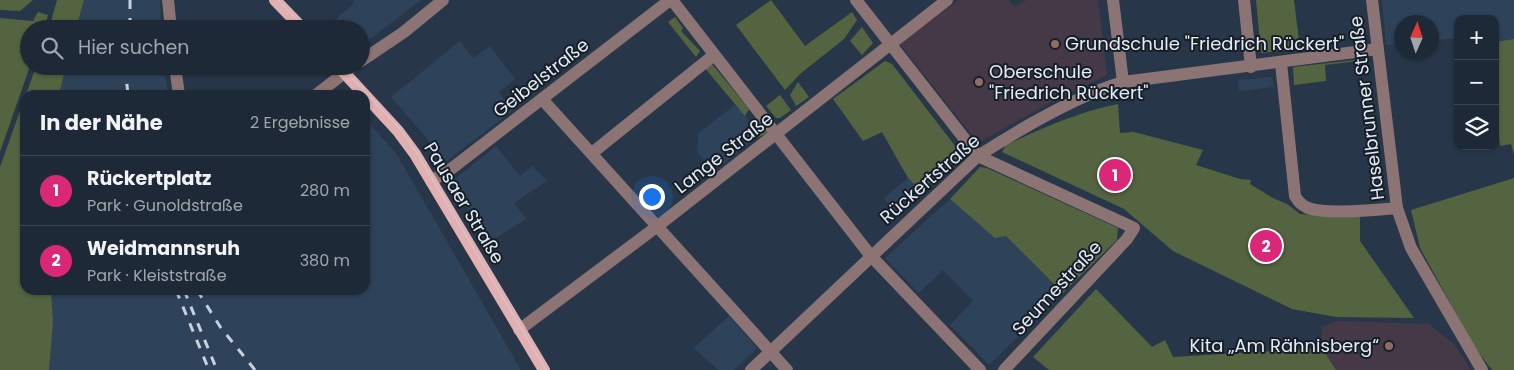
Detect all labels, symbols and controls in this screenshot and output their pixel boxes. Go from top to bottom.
street label: Haselbrunner Straße [1343,15,1390,201]
north arrow [1394,15,1439,60]
map controls [1454,15,1499,150]
button: + [1454,15,1499,60]
search box [20,20,370,75]
place label: Grundschule "Friedrich Rückert" [1065,31,1344,56]
street label: Geibelstraße [487,32,594,123]
icon: search [38,34,66,62]
text: Hier suchen [78,34,189,61]
marker: Grundschule "Friedrich Rückert" [1049,38,1061,50]
place label: Oberschule "Friedrich Rückert" [989,59,1149,105]
button: − [1454,60,1499,105]
marker: Oberschule "Friedrich Rückert" [973,76,985,88]
button: layers [1454,105,1499,150]
street label: Lange Straße [669,106,778,199]
text: In der Nähe [40,108,163,137]
text: 2 Ergebnisse [250,111,350,134]
street label: Rückertstraße [874,128,985,229]
street label: Pausaer Straße [418,137,511,268]
pin: 1 [1099,156,1131,194]
text: Rückertplatz [87,165,212,192]
text: 1 [53,179,59,202]
text: 280 m [300,179,350,202]
your location [639,184,665,210]
text: Park · Gunoldstraße [87,194,243,217]
pin: 2 [1250,227,1282,265]
text: Weidmannsruh [87,235,240,262]
street label: Seumestraße [1006,235,1107,341]
text: 2 [51,249,61,272]
text: 380 m [300,249,350,272]
text: Park · Kleiststraße [87,264,227,287]
place label: Kita „Am Rähnisberg“ [1189,333,1379,358]
marker: Kita „Am Rähnisberg“ [1383,340,1395,352]

